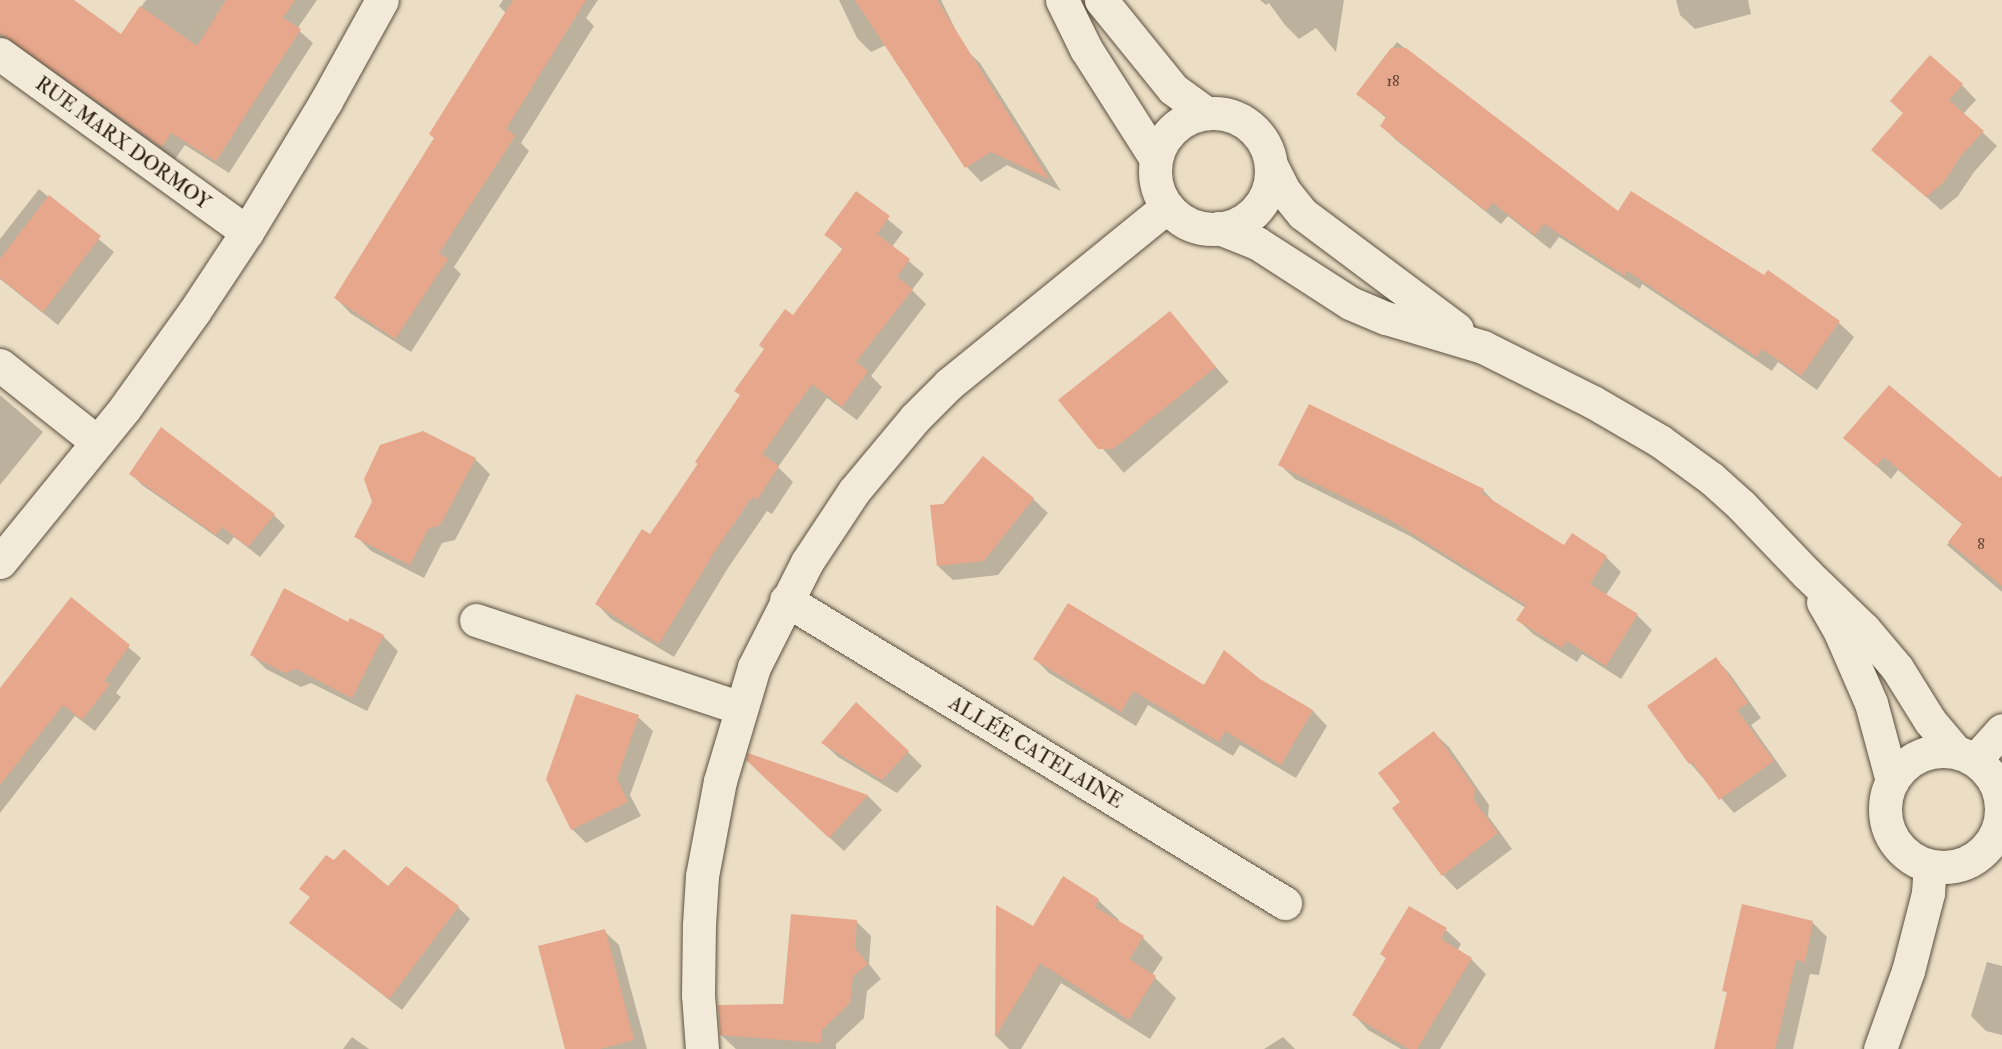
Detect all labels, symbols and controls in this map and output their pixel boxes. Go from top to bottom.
street label: RUE MARX DORMOY [31,71,215,215]
house number: 18 [1386,71,1400,91]
house number: 8 [1977,534,1985,554]
street label: ALLÉE CATELAINE [945,691,1127,813]

